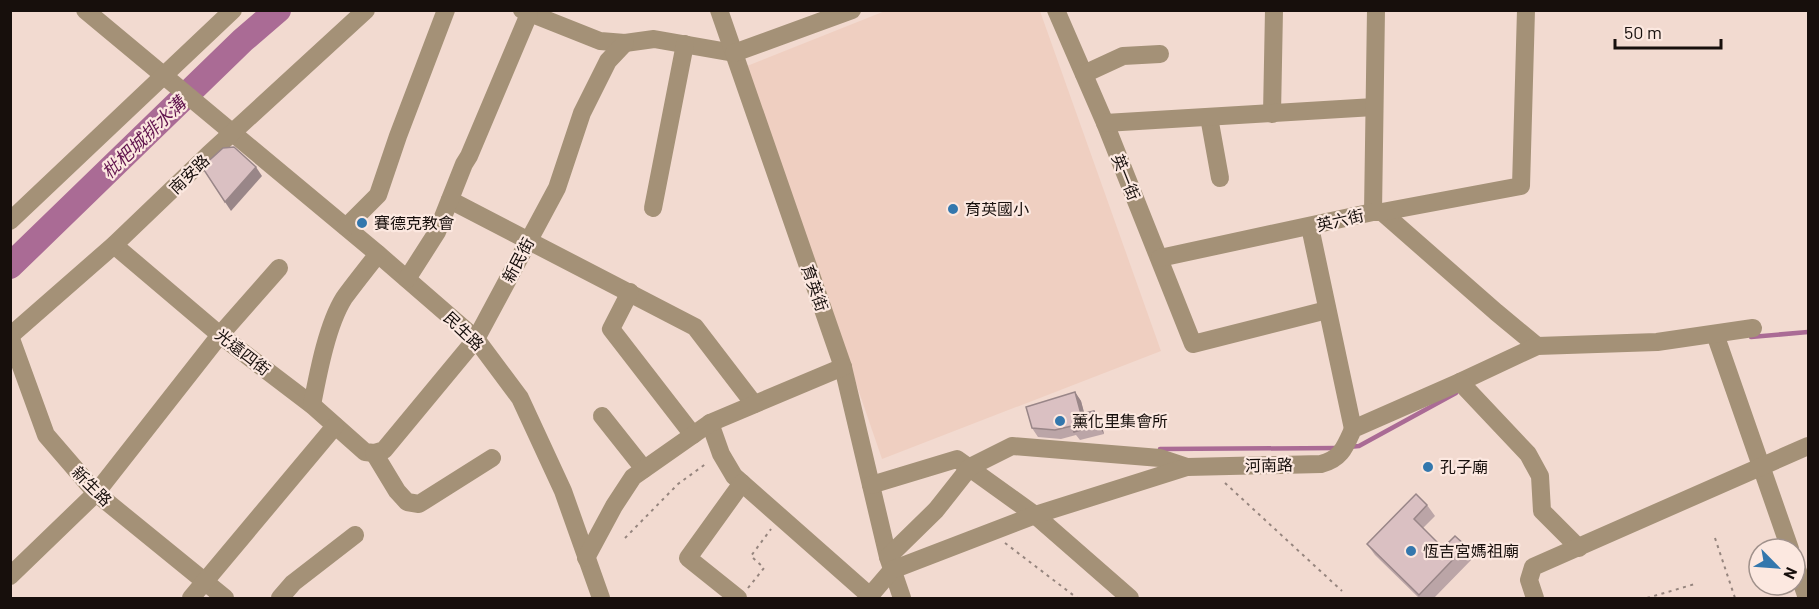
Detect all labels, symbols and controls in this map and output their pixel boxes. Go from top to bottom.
scale bar [1615,12,1722,50]
text: 50 m [1624,21,1662,43]
water label: 枇杷城排水溝 [97,90,192,183]
street label: 南安路 [165,150,213,197]
street label: 英一街 [1109,151,1144,203]
place label: 育英國小 [965,199,1029,218]
marker: 育英國小 [946,202,960,216]
street label: 英六街 [1314,205,1365,234]
place label: 賽德克教會 [374,213,454,232]
marker: 賽德克教會 [355,216,369,230]
street label: 新民街 [498,234,537,285]
street label: 育英街 [799,262,832,314]
street label: 民生路 [440,307,488,354]
street label: 光遠四街 [212,324,274,379]
place label: 薰化里集會所 [1072,411,1168,430]
marker: 薰化里集會所 [1053,414,1067,428]
street label: 河南路 [1245,455,1293,474]
place label: 孔子廟 [1440,457,1488,476]
marker: 孔子廟 [1421,460,1435,474]
street label: 新生路 [69,462,116,509]
north arrow [1747,537,1807,597]
place label: 恆吉宮媽祖廟 [1423,541,1519,560]
marker: 恆吉宮媽祖廟 [1404,544,1418,558]
text: N [1780,565,1802,582]

